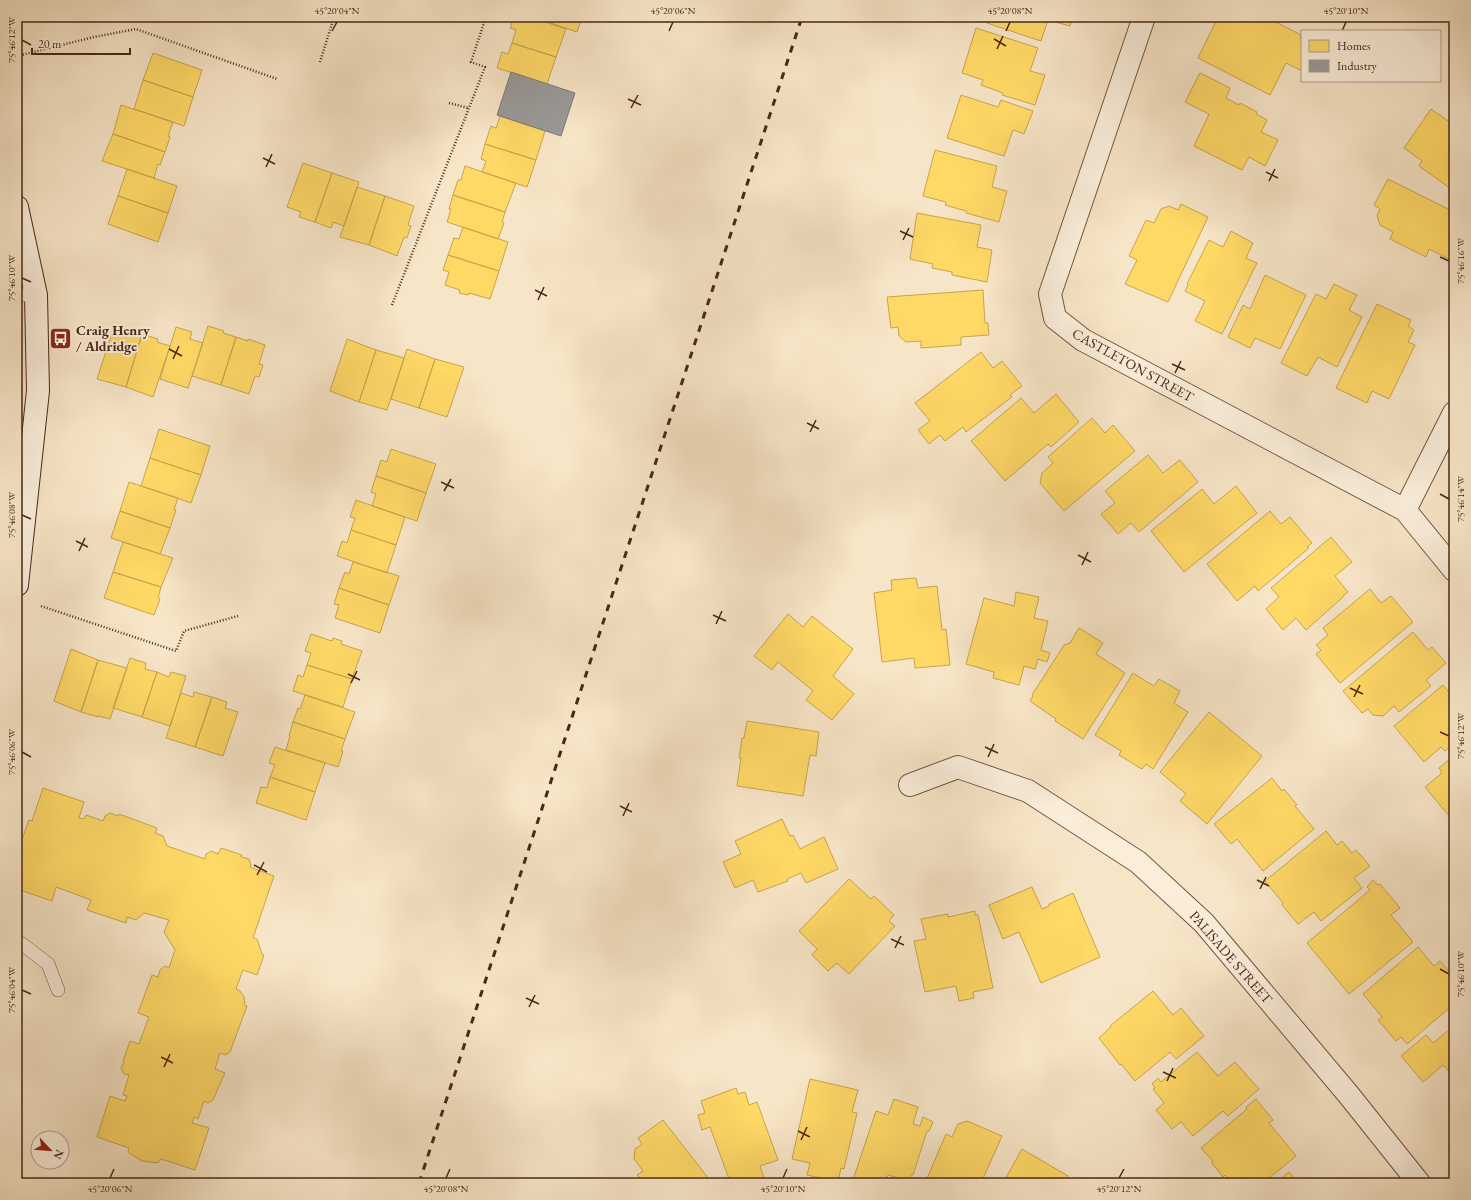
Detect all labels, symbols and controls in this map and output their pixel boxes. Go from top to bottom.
text: 45°20'04"N [315,4,360,17]
text: 45°20'06"N [651,4,696,17]
text: 45°20'08"N [988,4,1033,17]
text: 45°20'10"N [1324,4,1369,17]
text: 75°46'12"W [5,16,18,63]
scale bar [32,30,130,56]
legend [1301,30,1441,82]
text: 20 m [38,36,62,52]
text: Homes [1337,38,1371,54]
text: Industry [1337,58,1377,74]
text: 75°46'16"W [1454,237,1467,284]
text: 75°46'10"W [5,254,18,301]
place label: Craig Henry / Aldridge [76,321,150,355]
street label: CASTLETON STREET [1069,324,1198,406]
bus stop icon: Craig Henry / Aldridge [48,325,74,351]
text: 75°46'14"W [1454,475,1467,522]
text: 75°46'08"W [5,491,18,538]
text: 75°46'12"W [1454,712,1467,759]
text: 75°46'06"W [5,728,18,775]
street label: PALISADE STREET [1186,907,1277,1008]
text: 75°46'10"W [1454,950,1467,997]
text: 75°46'04"W [5,966,18,1013]
north arrow [30,1130,70,1170]
text: N [51,1147,67,1162]
text: 45°20'06"N [88,1182,133,1195]
text: 45°20'08"N [424,1182,469,1195]
text: 45°20'10"N [761,1182,806,1195]
text: 45°20'12"N [1097,1182,1142,1195]

